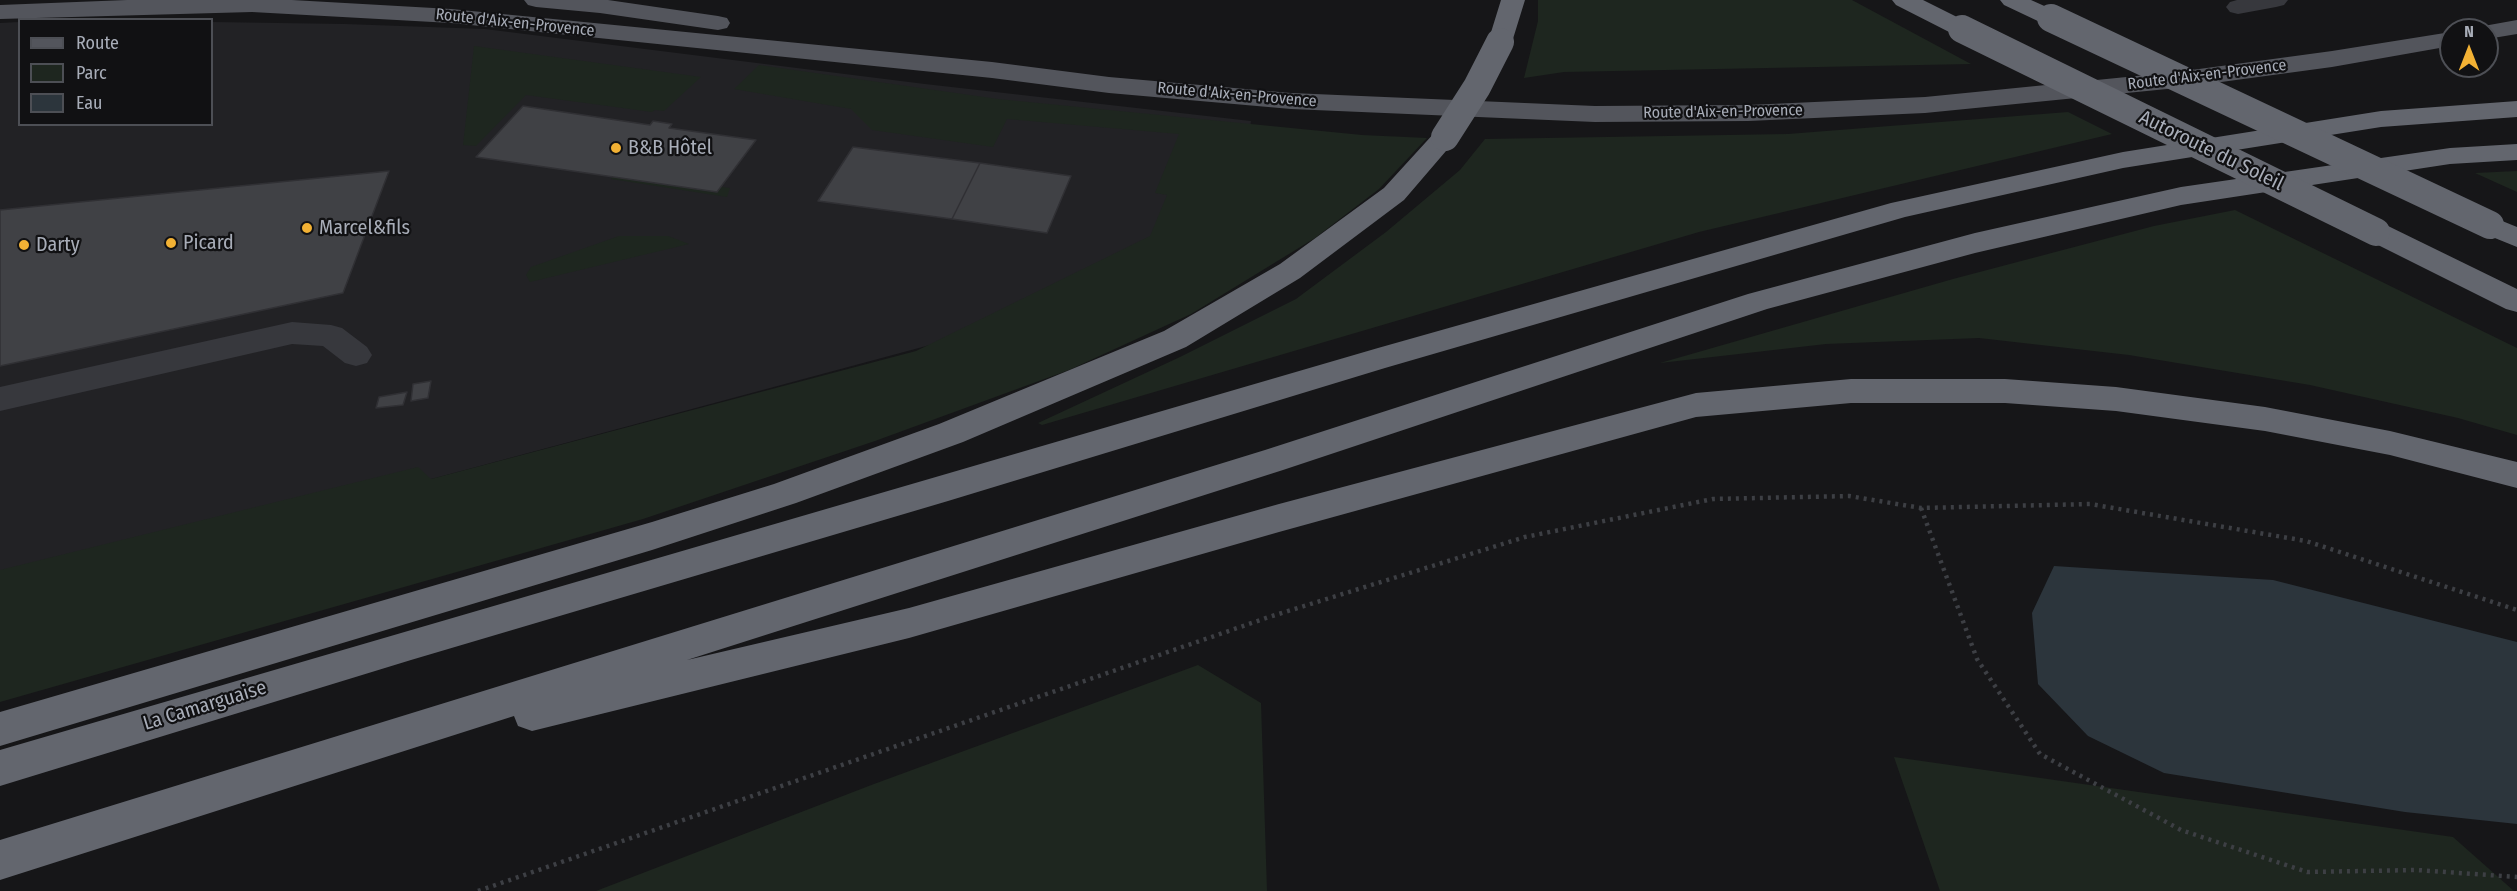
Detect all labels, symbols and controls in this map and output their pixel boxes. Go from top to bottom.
street label: Route d'Aix-en-Provence [435,5,595,41]
legend [18,18,213,126]
north arrow [2439,18,2499,78]
text: N [2464,22,2474,41]
text: Route [76,32,119,54]
street label: Route d'Aix-en-Provence [2127,56,2287,94]
text: Parc [76,62,107,84]
street label: Route d'Aix-en-Provence [1157,78,1317,112]
text: Eau [76,92,102,114]
street label: Route d'Aix-en-Provence [1643,101,1803,123]
street label: Autoroute du Soleil [2135,106,2287,196]
place label: B&B Hôtel [628,136,712,160]
marker: B&B Hôtel [609,141,623,155]
place label: Marcel&fils [319,216,410,240]
marker: Marcel&fils [300,221,314,235]
place label: Picard [183,231,234,255]
place label: Darty [36,233,80,257]
marker: Picard [164,236,178,250]
marker: Darty [17,238,31,252]
street label: La Camarguaise [140,676,270,736]

